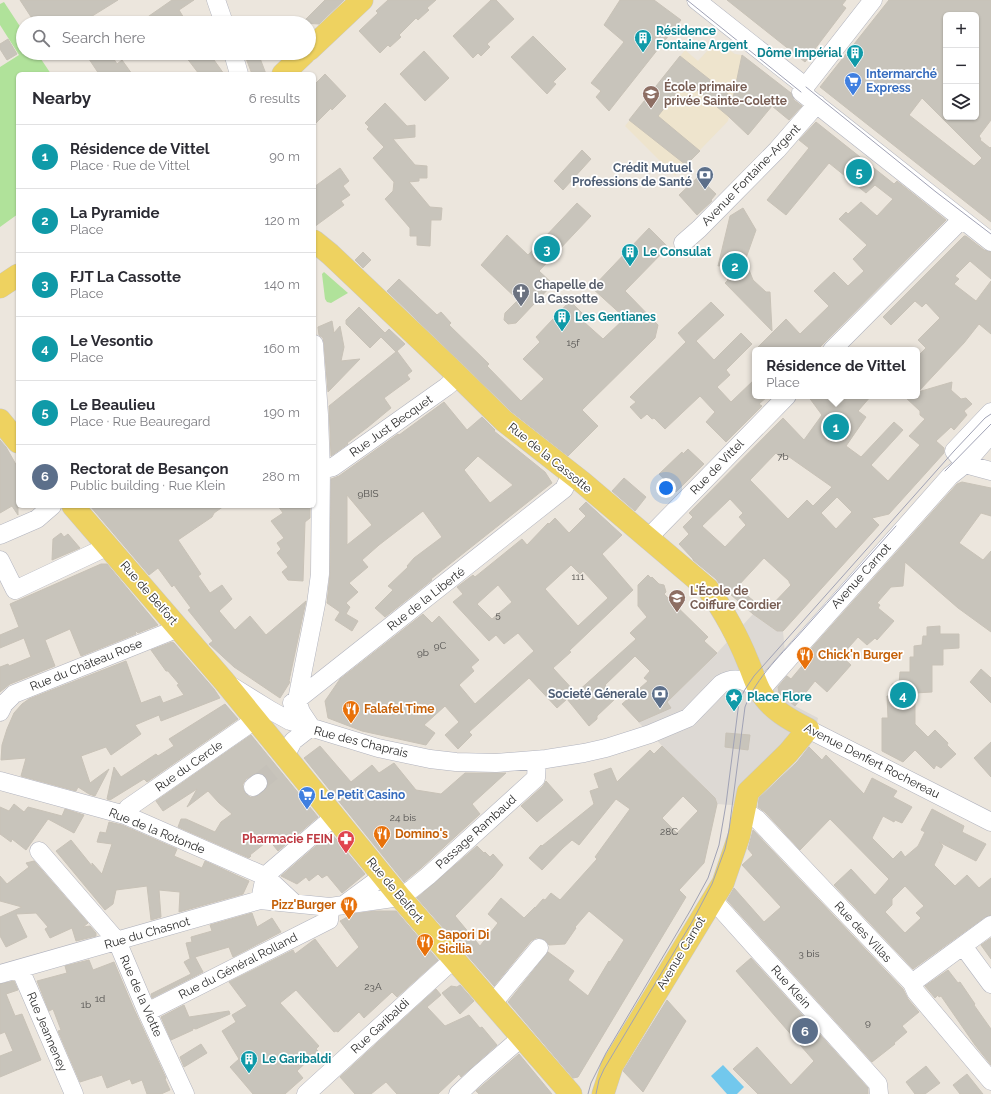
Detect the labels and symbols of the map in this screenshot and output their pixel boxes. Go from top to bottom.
place label: Résidence Fontaine Argent [656,24,748,52]
building icon: Résidence Fontaine Argent [633,28,653,53]
building icon: Dôme Impérial [845,43,865,68]
place label: Dôme Impérial [757,46,842,60]
place label: Intermarché Express [866,67,937,95]
supermarket icon: Intermarché Express [843,71,863,96]
place label: École primaire privée Sainte-Colette [664,79,787,108]
school or university icon: École primaire privée Sainte-Colette [641,84,661,109]
street label: Avenue Fontaine-Argent [699,121,803,229]
pin: 5 [846,157,872,187]
place label: Crédit Mutuel Professions de Santé [572,161,692,189]
bank icon: Crédit Mutuel Professions de Santé [695,165,715,190]
pin: 3 [534,234,560,264]
building icon: Le Consulat [620,242,640,267]
place label: Le Consulat [643,245,712,259]
pin: 2 [722,251,748,281]
place label: Chapelle de la Cassotte [534,278,604,306]
church icon: Chapelle de la Cassotte [511,282,531,307]
building icon: Les Gentianes [552,307,572,332]
place label: Les Gentianes [575,310,656,324]
house number: 15f [566,337,580,348]
street label: Rue Just Becquet [347,392,435,460]
pin: 1 [823,412,849,442]
street label: Rue de la Cassotte [505,420,595,496]
street label: Rue de Vittel [687,436,747,497]
house number: 7b [777,451,789,462]
your location [656,478,676,498]
house number: 9BIS [357,488,379,499]
street label: Avenue Carnot [828,541,894,611]
street label: Rue de Belfort [117,558,181,628]
street label: Rue de la Liberté [384,564,468,634]
house number: 111 [572,571,585,582]
place label: L'École de Coiffure Cordier [690,583,781,612]
school or university icon: L'École de Coiffure Cordier [667,588,687,613]
house number: 5 [495,609,501,620]
street label: Rue du Château Rose [28,636,144,694]
house number: 9C [434,640,446,651]
restaurant icon: Chick'n Burger [795,645,815,670]
house number: 9b [417,647,429,658]
place label: Chick'n Burger [818,648,903,662]
pin: 4 [890,680,916,710]
bank icon: Societé Génerale [650,684,670,709]
place label: Societé Génerale [548,687,647,701]
place icon: Place Flore [724,687,744,712]
place label: Place Flore [747,690,812,704]
restaurant icon: Falafel Time [341,699,361,724]
place label: Falafel Time [364,702,434,716]
street label: Avenue Denfert Rochereau [802,721,942,801]
street label: Rue des Chaprais [312,724,410,761]
street label: Rue du Cercle [153,738,225,794]
supermarket icon: Le Petit Casino [297,785,317,810]
place label: Le Petit Casino [320,788,405,802]
street label: Passage Rambaud [433,792,519,872]
street label: Rue de la Rotonde [107,805,207,857]
house number: 24 bis [390,812,416,823]
restaurant icon: Domino's [372,824,392,849]
house number: 28C [660,826,678,837]
place label: Domino's [395,827,448,841]
pharmacy icon: Pharmacie FEIN [336,829,356,854]
place label: Pharmacie FEIN [242,832,333,846]
street label: Rue de Belfort [364,855,426,925]
restaurant icon: Pizz'Burger [339,895,359,920]
place label: Pizz'Burger [271,898,336,912]
street label: Rue des Villas [831,899,895,965]
street label: Rue du Chasnot [103,914,191,952]
street label: Avenue Carnot [654,914,708,992]
place label: Sapori Di Sicilia [438,928,489,956]
street label: Rue du Général Rolland [176,930,300,1002]
restaurant icon: Sapori Di Sicilia [415,932,435,957]
house number: 3 bis [798,948,820,959]
street label: Rue de la Viotte [117,953,165,1039]
street label: Rue Klein [768,963,814,1011]
house number: 23A [364,981,382,992]
street label: Rue Jeanneney [24,990,70,1074]
house number: 1d [95,993,105,1004]
street label: Rue Garibaldi [348,996,412,1056]
house number: 1b [81,999,91,1010]
pin: 6 [792,1016,818,1046]
house number: 9 [865,1017,871,1028]
building icon: Le Garibaldi [239,1049,259,1074]
place label: Le Garibaldi [262,1052,331,1066]

